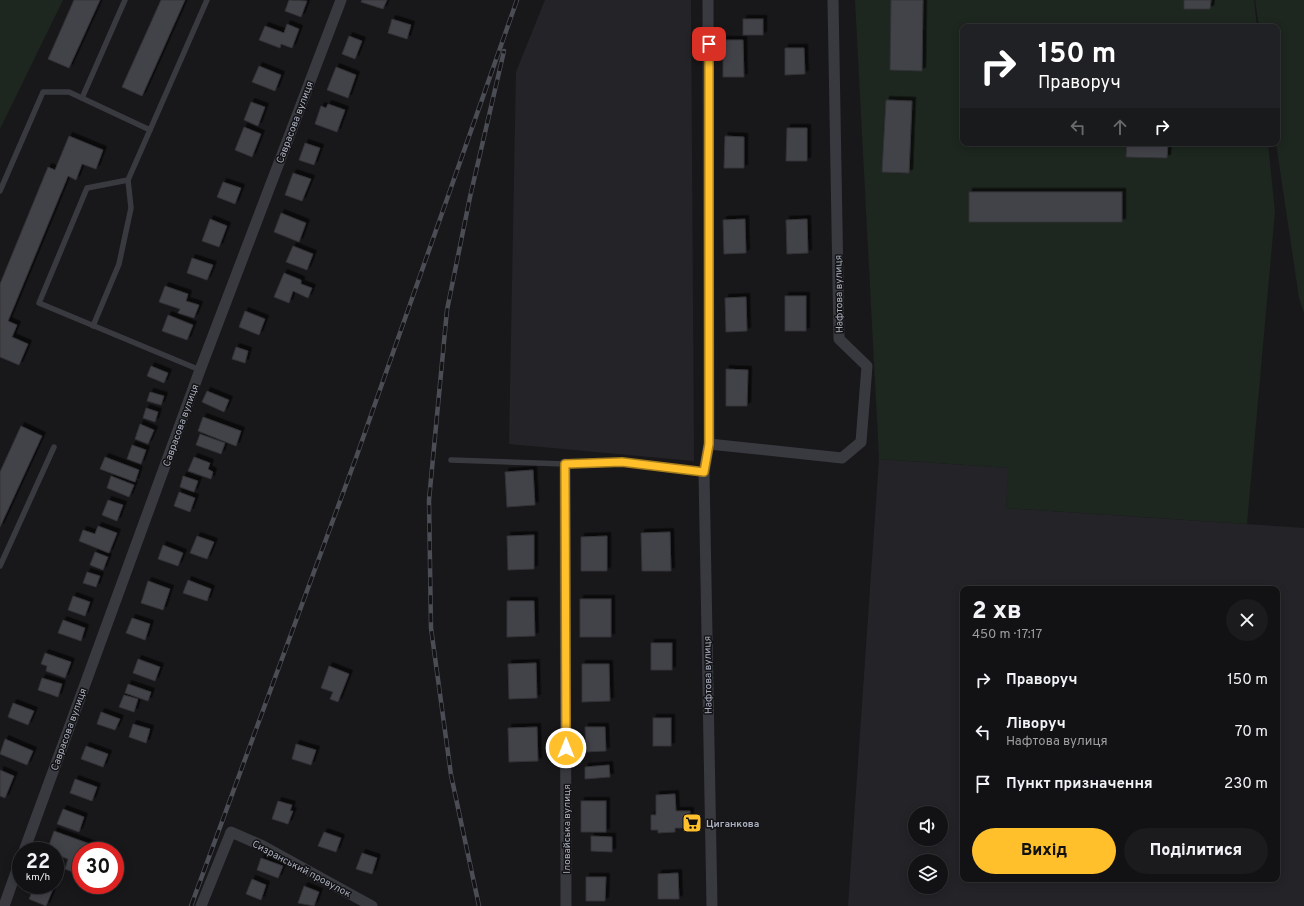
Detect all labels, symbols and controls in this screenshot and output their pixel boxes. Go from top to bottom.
pin [692,27,726,61]
icon: arrive [698,33,720,55]
text: 150 m [1038,37,1116,73]
icon: right [972,40,1024,92]
text: Праворуч [1038,72,1121,95]
street label: Саврасова вулиця [274,80,317,165]
icon: left [1067,116,1089,138]
icon: ahead [1109,116,1131,138]
icon: right [1151,116,1173,138]
street label: Нафтова вулиця [832,255,847,333]
street label: Саврасова вулиця [160,382,202,469]
text: 2 хв [972,597,1022,627]
button: close [1226,599,1268,641]
text: 450 m · 17:17 [972,627,1042,643]
street label: Нафтова вулиця [701,636,716,714]
icon: right [972,669,994,691]
text: Праворуч [1006,671,1077,690]
text: 150 m [1227,671,1268,690]
street label: Саврасова вулиця [48,686,90,773]
text: Ліворуч [1006,715,1066,734]
icon: left [972,721,994,743]
text: 70 m [1235,723,1268,742]
position arrow [545,727,587,769]
text: Нафтова вулиця [1006,734,1108,750]
icon: arrive [972,773,994,795]
text: Пункт призначення [1006,775,1153,794]
text: 230 m [1224,775,1268,794]
street label: Іловайська вулиця [561,784,574,874]
map controls [908,806,948,894]
button: sound [908,806,948,846]
supermarket icon: Циганкова [681,812,703,834]
place label: Циганкова [706,818,759,831]
button: Вихід [972,828,1116,874]
button: Поділитися [1124,828,1268,874]
street label: Сизранський провулок [250,838,353,901]
speed limit sign: 30 [72,842,124,894]
text: 22 [26,850,50,876]
button: layers [908,854,948,894]
text: km/h [26,871,50,884]

